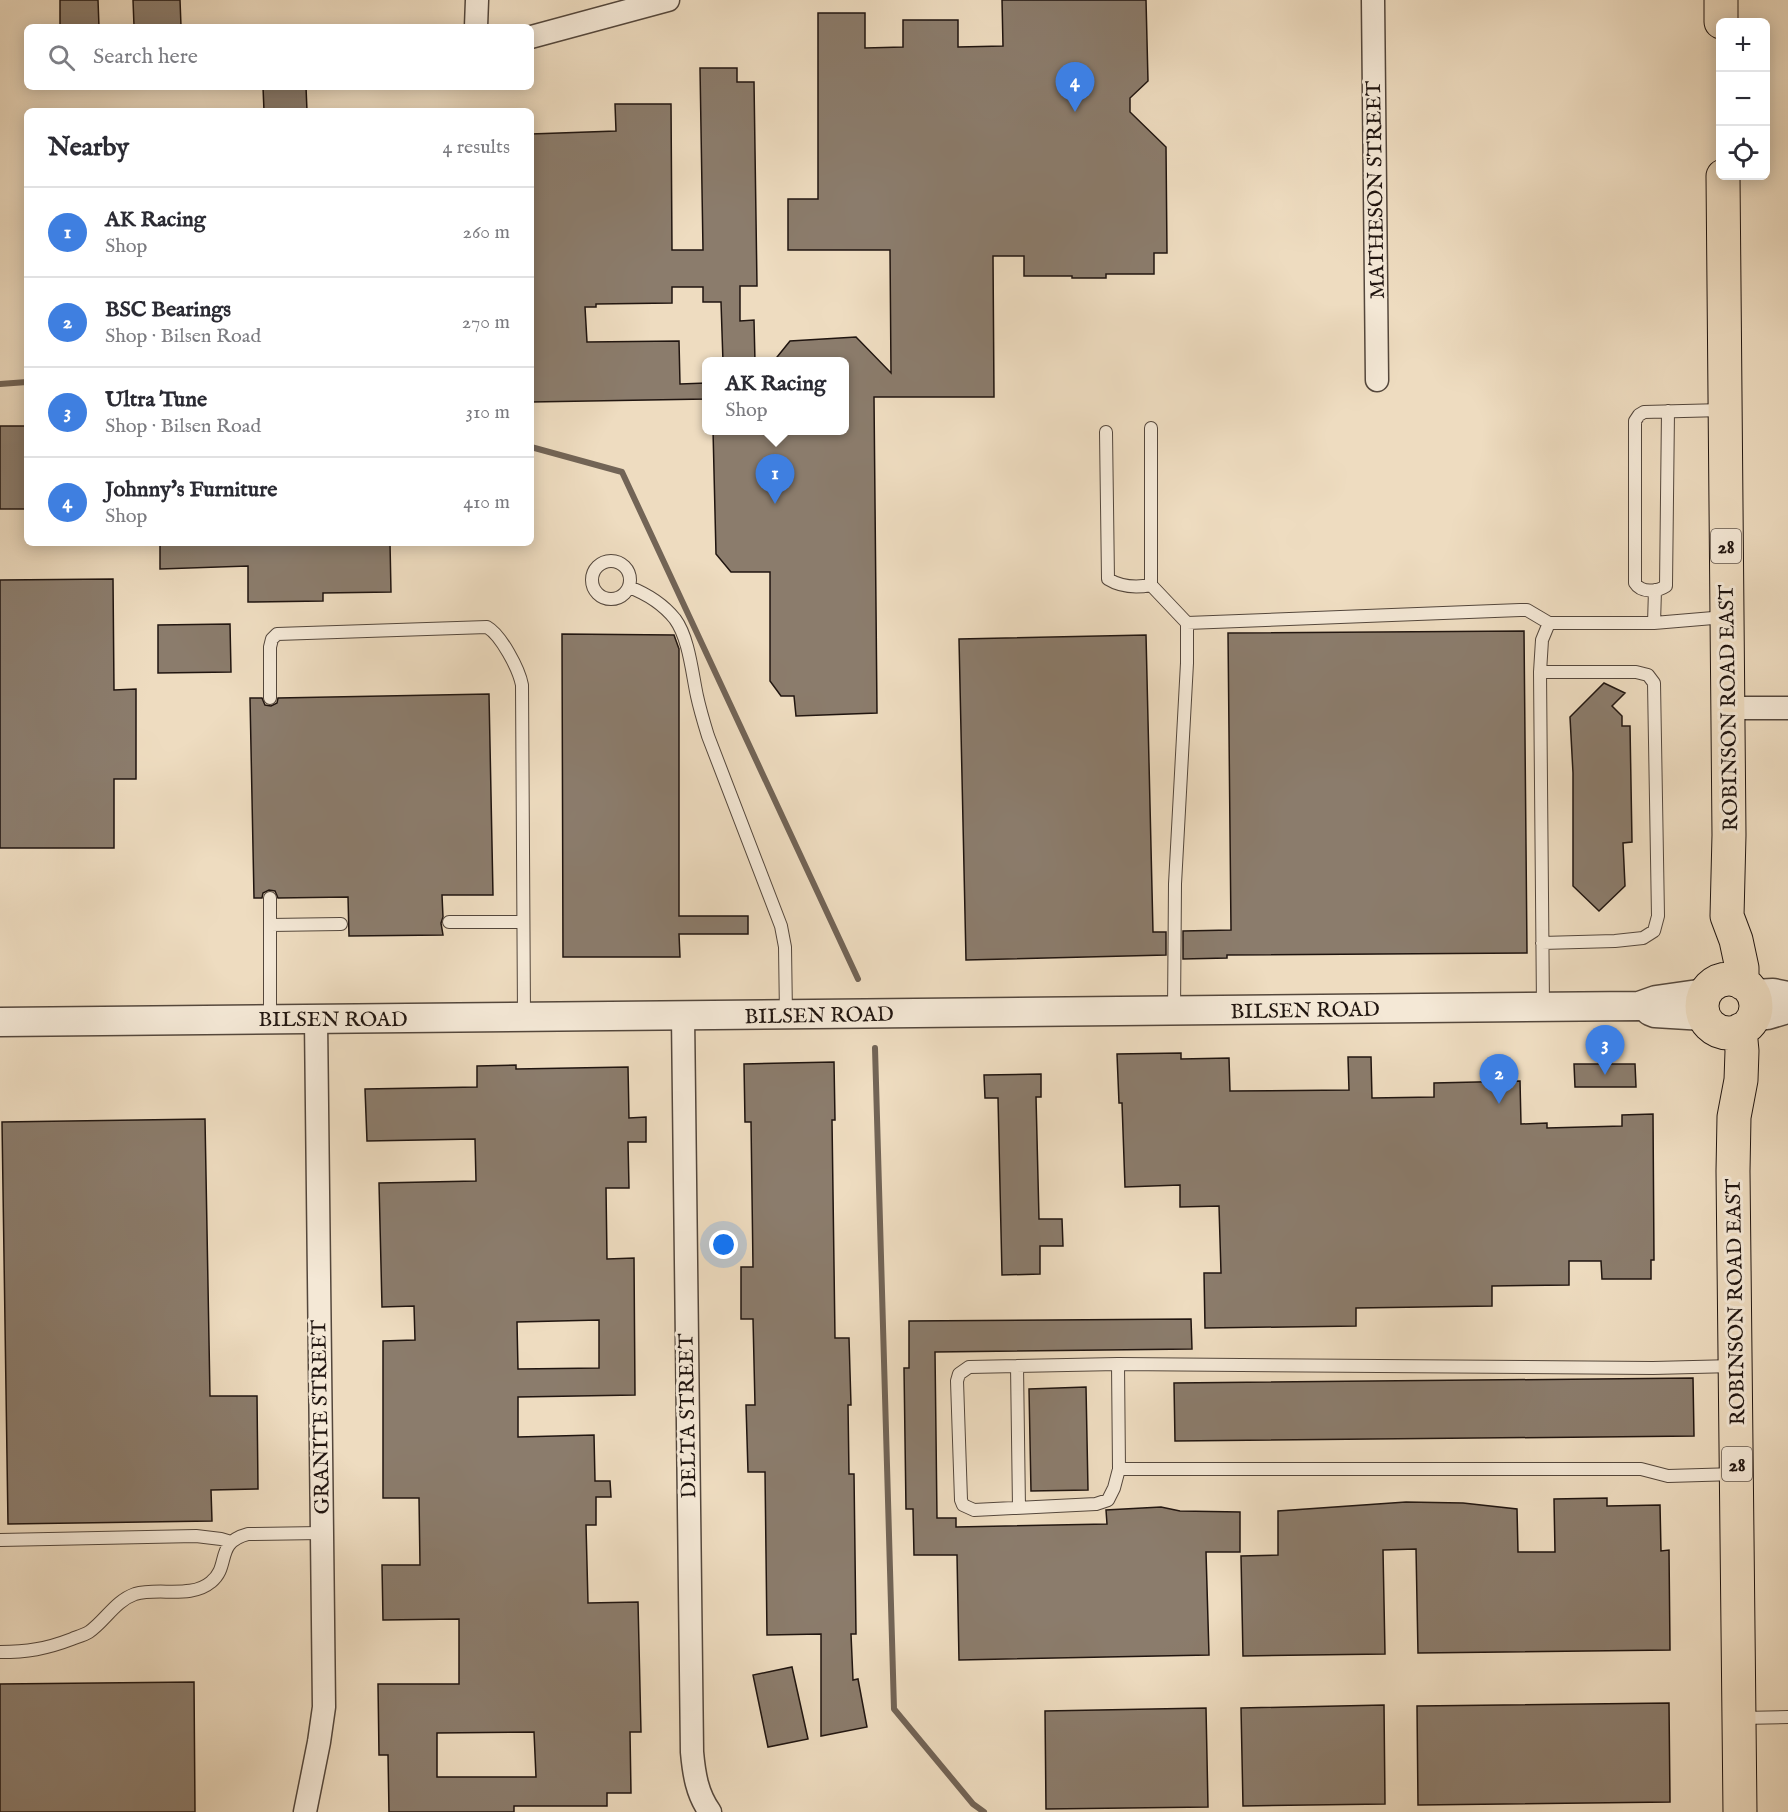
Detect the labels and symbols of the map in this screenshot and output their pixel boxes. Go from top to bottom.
pin: 4 [1056,63,1094,112]
street label: MATHESON STREET [1361,80,1392,299]
pin: 1 [756,454,794,504]
road number: 28 [1711,529,1741,563]
street label: ROBINSON ROAD EAST [1714,584,1745,832]
street label: BILSEN ROAD [1230,997,1380,1026]
street label: BILSEN ROAD [744,1002,894,1031]
street label: BILSEN ROAD [258,1007,408,1034]
pin: 3 [1586,1026,1624,1075]
pin: 2 [1480,1054,1518,1104]
street label: ROBINSON ROAD EAST [1721,1178,1752,1426]
your location [709,1230,738,1259]
street label: GRANITE STREET [306,1319,337,1514]
street label: DELTA STREET [674,1332,703,1499]
road number: 28 [1722,1447,1752,1481]

